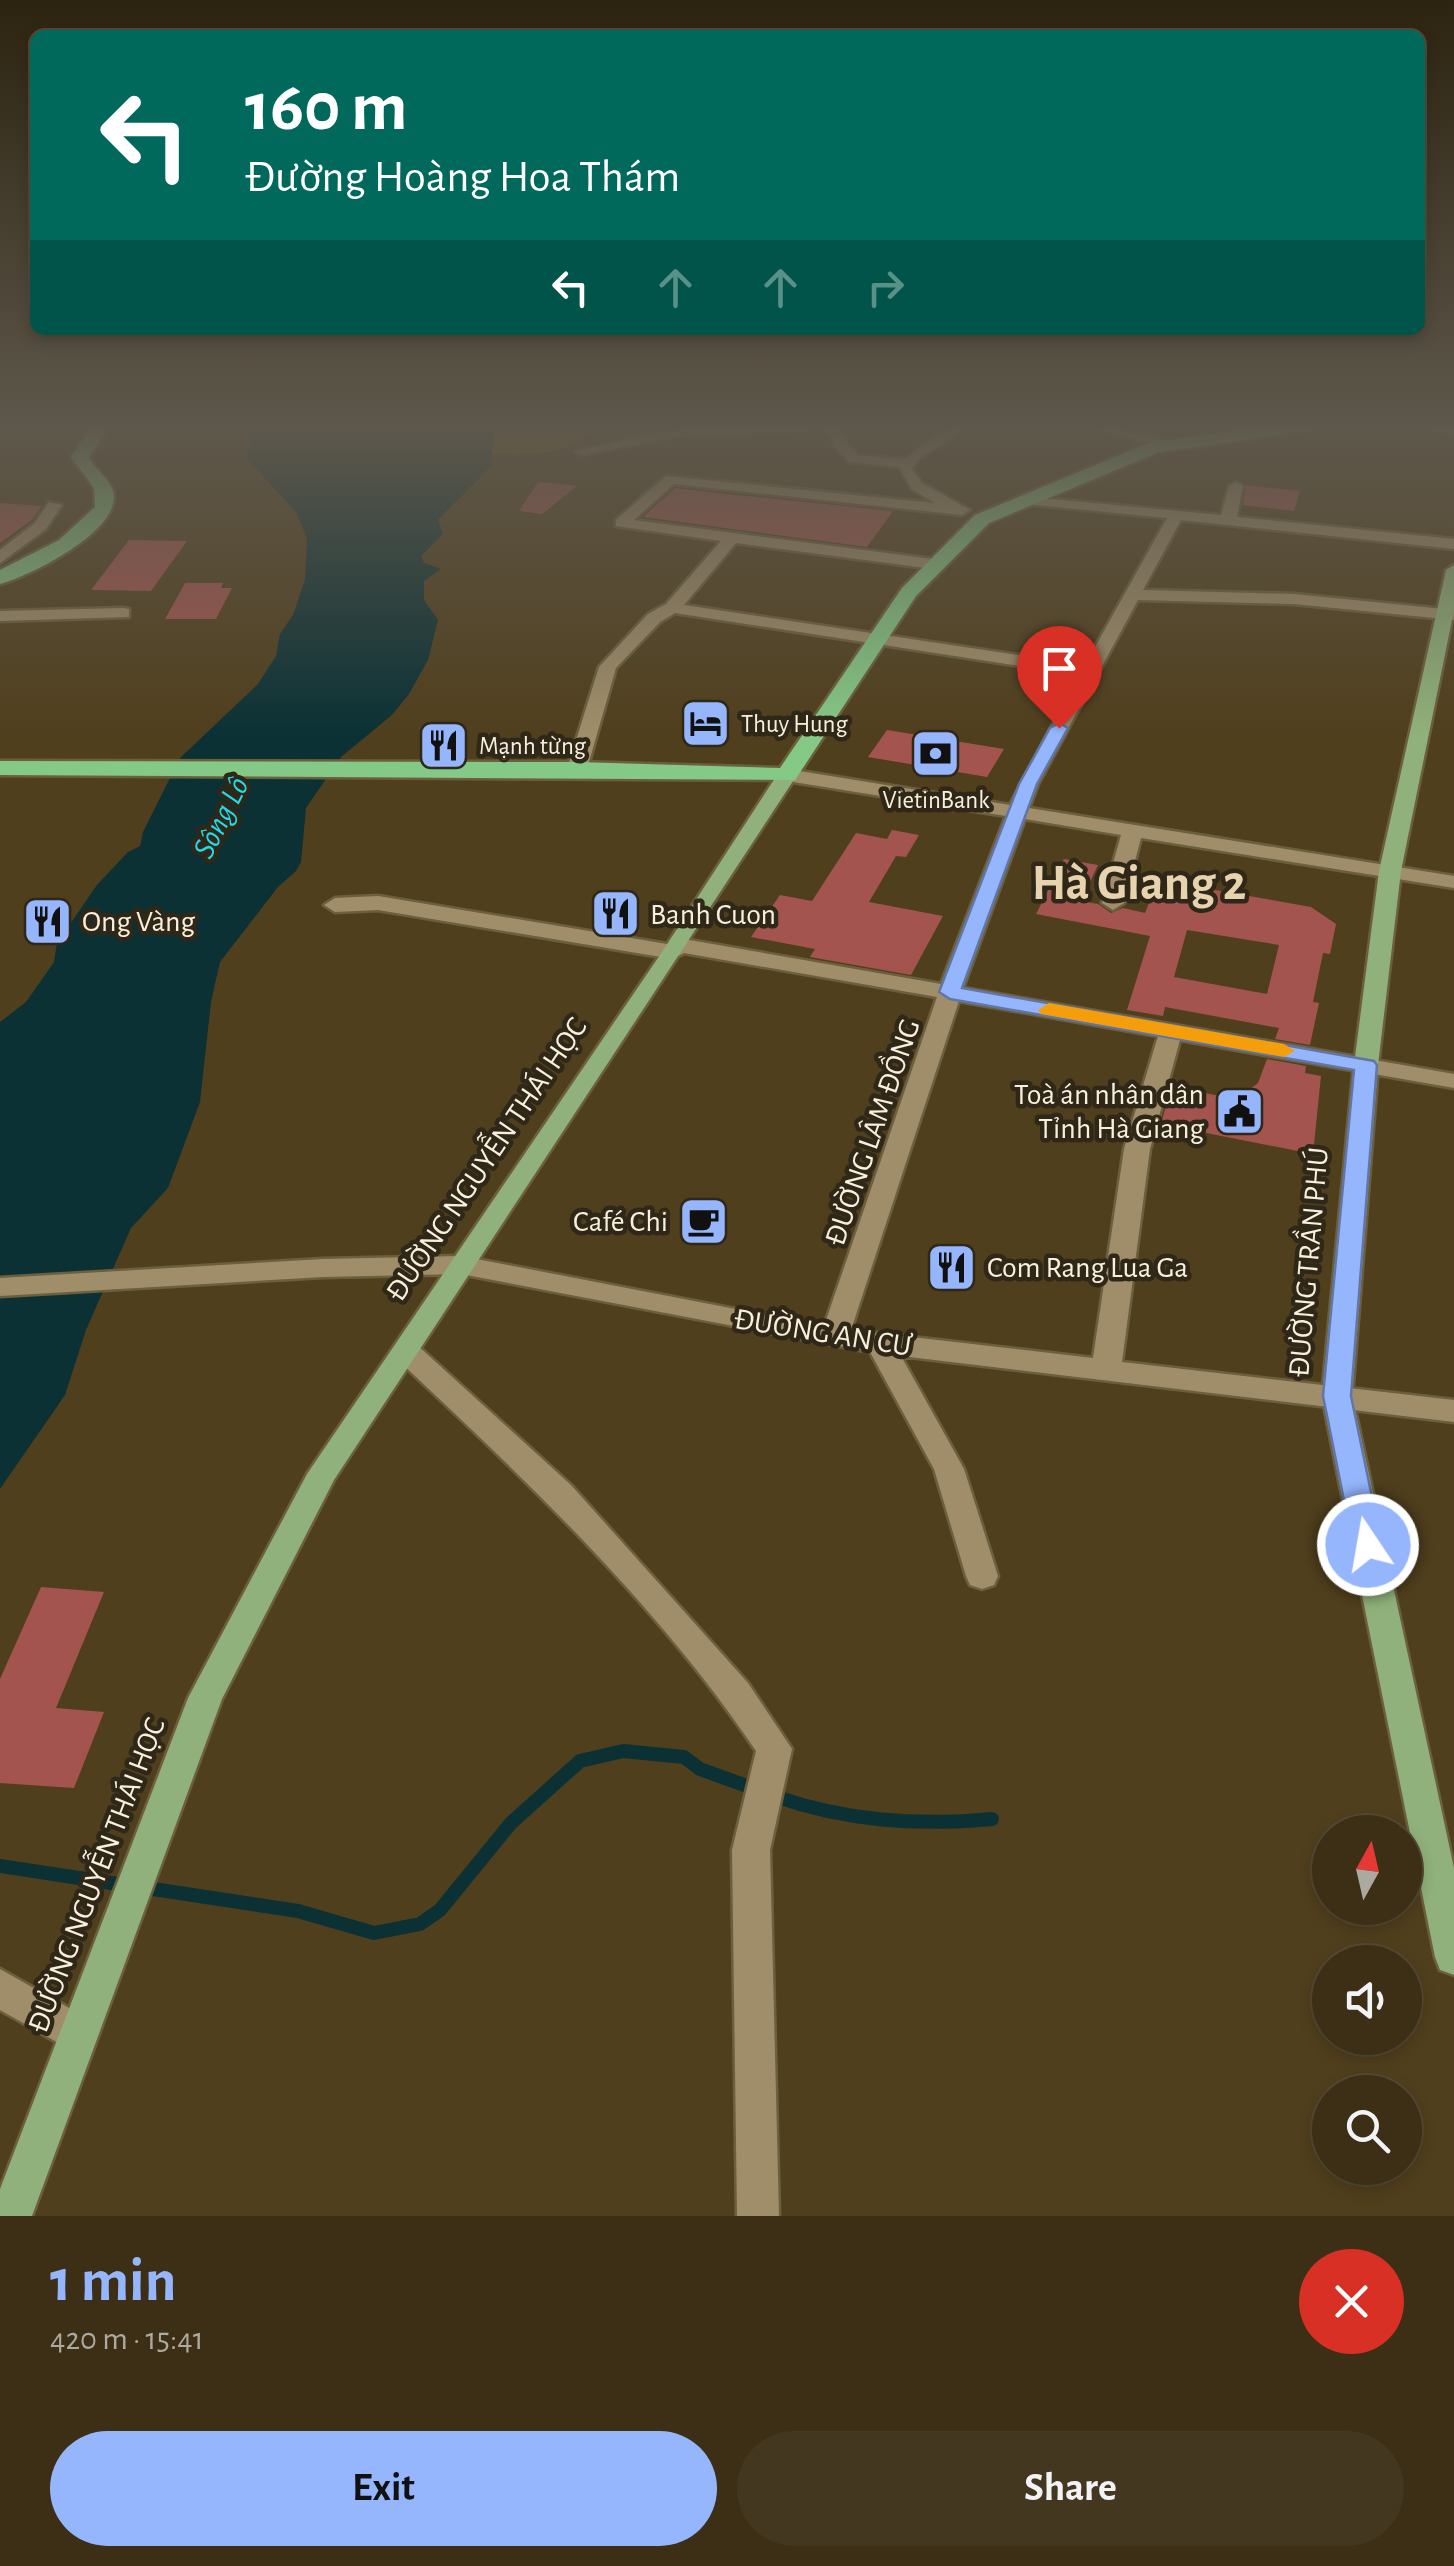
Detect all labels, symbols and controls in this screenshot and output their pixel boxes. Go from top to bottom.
icon: left [80,70,210,200]
text: 160 m [245,73,408,143]
text: Đường Hoàng Hoa Thám [245,155,680,200]
icon: left [543,260,598,315]
icon: ahead [648,260,703,315]
icon: ahead [753,260,808,315]
icon: right [858,260,913,315]
pin [1017,626,1102,729]
icon: arrive [1032,641,1087,696]
hotel icon: Thuy Hung [680,697,732,749]
place label: Thuy Hung [741,712,848,737]
restaurant icon: Mạnh từng [418,719,470,771]
bank icon: VietinBank [910,727,962,779]
place label: Mạnh từng [479,734,587,759]
water label: Sông Lô [187,772,255,863]
place label: VietinBank [882,788,990,813]
district label: Hà Giang 2 [1032,859,1246,909]
restaurant icon: Banh Cuon [589,888,641,940]
restaurant icon: Ong Vàng [21,895,73,947]
place label: Banh Cuon [650,900,776,930]
place label: Ong Vàng [82,907,195,937]
street label: ĐƯỜNG NGUYỄN THÁI HỌC [376,1009,593,1307]
street label: ĐƯỜNG LÂM ĐỒNG [815,1014,926,1249]
place label: Toà án nhân dân Tỉnh Hà Giang [1014,1080,1204,1144]
public building icon: Toà án nhân dân Tỉnh Hà Giang [1213,1085,1265,1137]
street label: ĐƯỜNG TRẦN PHÚ [1279,1145,1334,1378]
cafe icon: Café Chi [677,1195,729,1247]
place label: Café Chi [573,1207,668,1237]
restaurant icon: Com Rang Lua Ga [926,1241,978,1293]
place label: Com Rang Lua Ga [987,1253,1188,1283]
street label: ĐƯỜNG AN CƯ [732,1301,915,1362]
position arrow [1316,1493,1420,1597]
street label: ĐƯỜNG NGUYỄN THÁI HỌC [17,1712,171,2037]
north arrow [1312,1815,1422,1925]
map controls [1312,1815,1422,2185]
button: sound [1312,1945,1422,2055]
button: search [1312,2075,1422,2185]
button: close [1299,2249,1404,2354]
text: 1 min [50,2252,176,2312]
text: 420 m · 15:41 [50,2323,204,2355]
button: Exit [50,2431,717,2546]
button: Share [737,2431,1404,2546]

